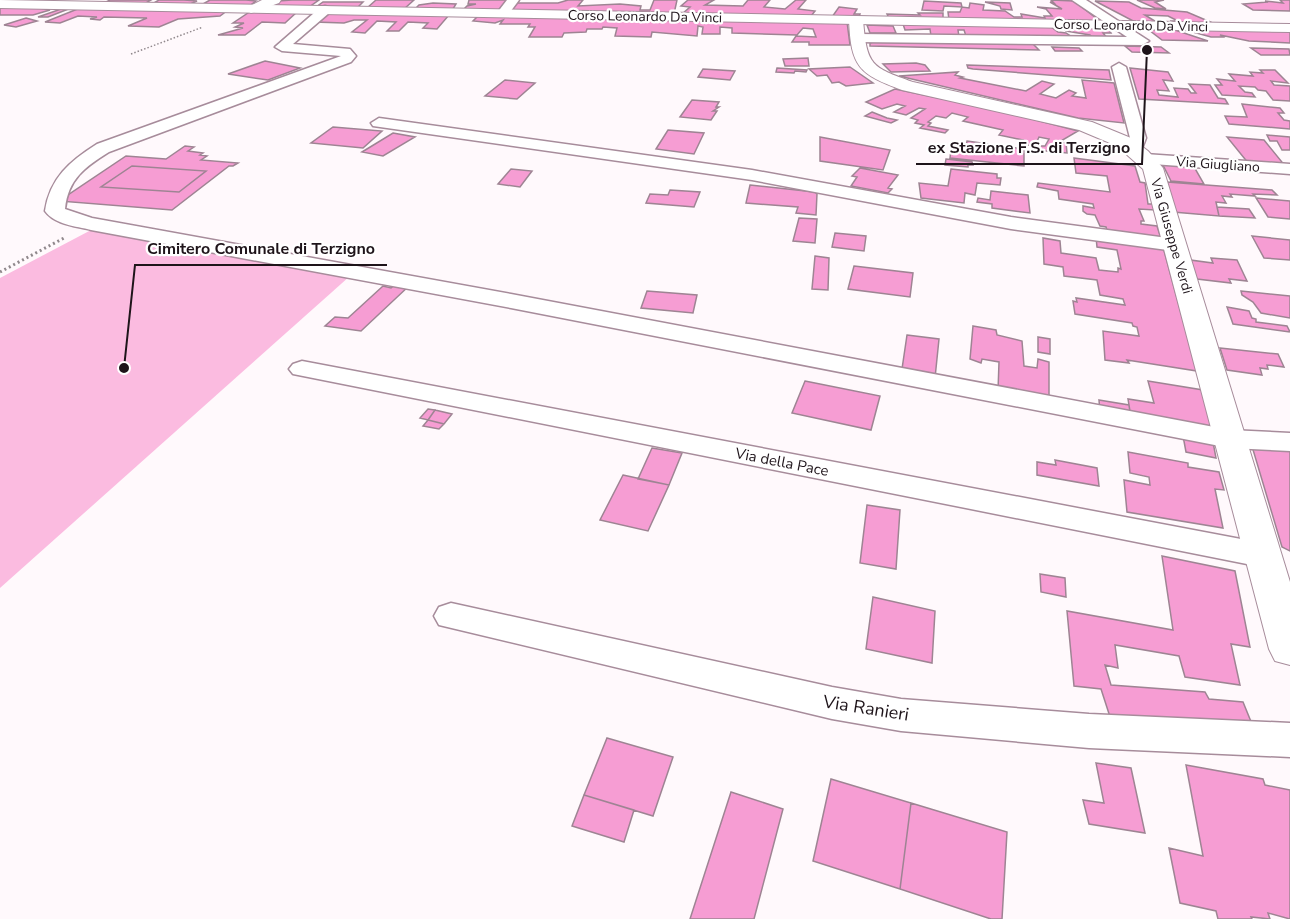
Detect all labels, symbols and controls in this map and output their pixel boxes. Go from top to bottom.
street label: Corso Leonardo Da Vinci [568,6,722,27]
street label: Corso Leonardo Da Vinci [1054,15,1208,36]
callout: ex Stazione F.S. di Terzigno [916,130,1142,164]
text: ex Stazione F.S. di Terzigno [928,137,1130,159]
street label: Via Giugliano [1174,152,1261,177]
street label: Via Giuseppe Verdi [1146,175,1197,296]
callout: Cimitero Comunale di Terzigno [135,231,387,265]
text: Cimitero Comunale di Terzigno [147,238,375,260]
street label: Via della Pace [733,443,831,481]
street label: Via Ranieri [820,689,911,727]

